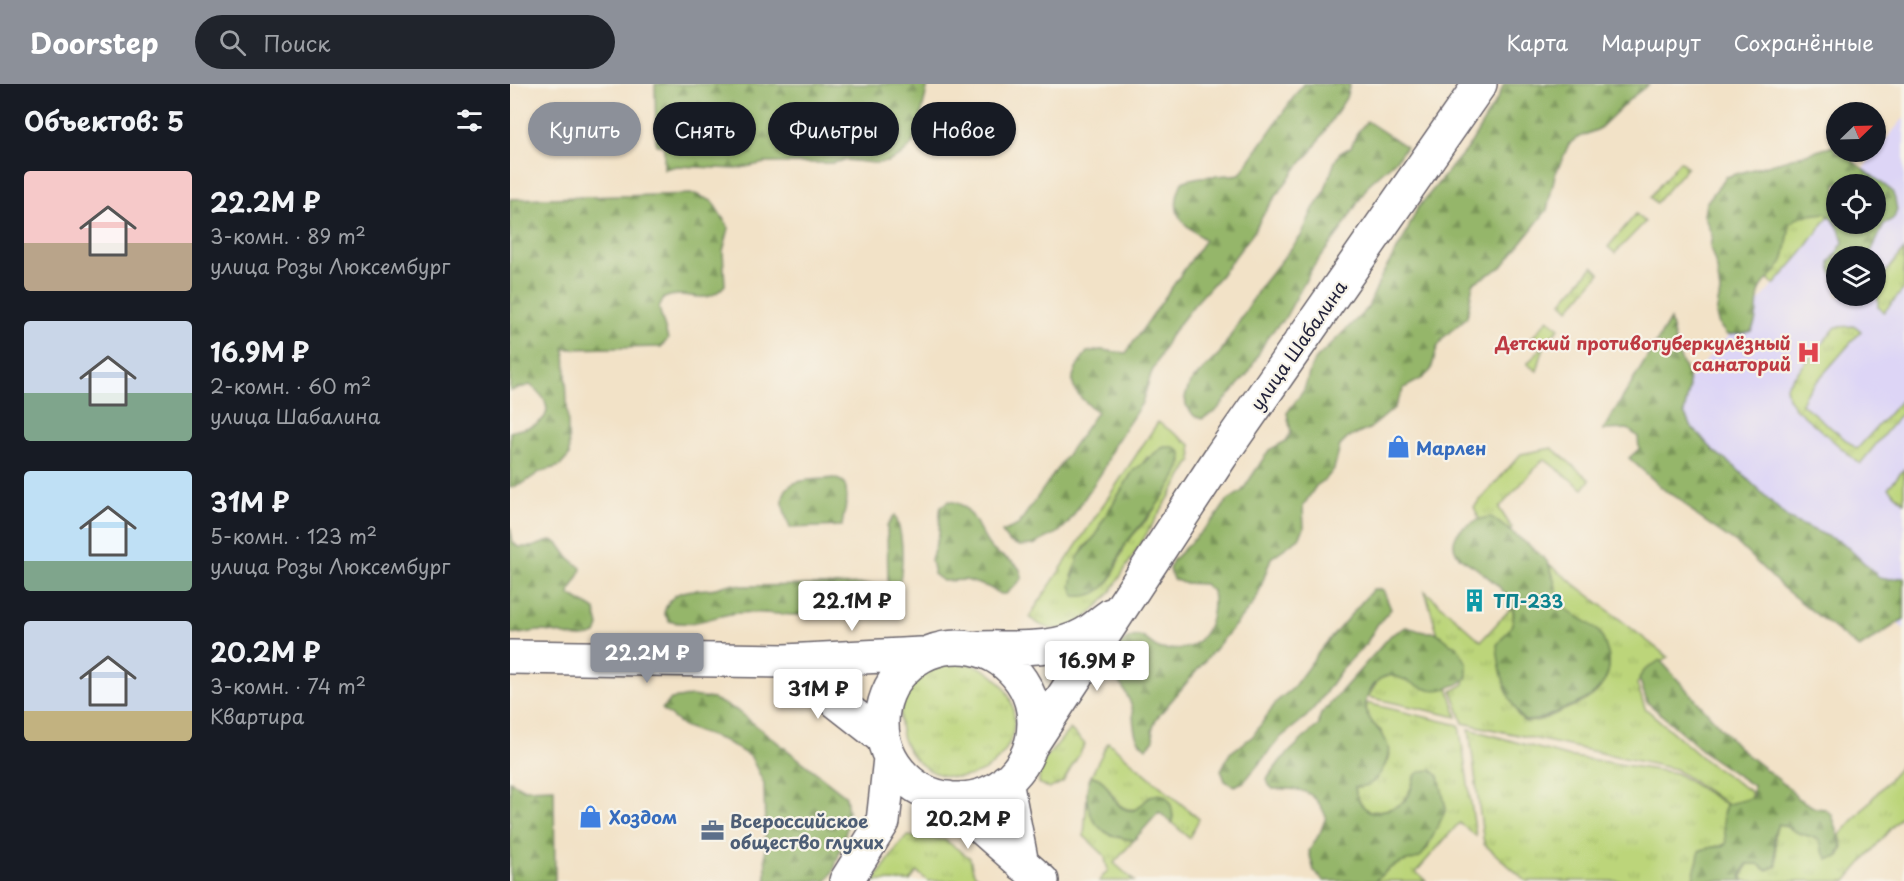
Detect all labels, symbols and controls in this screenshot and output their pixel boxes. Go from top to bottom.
search box [195,15,615,69]
text: Doorstep [30,21,159,64]
icon: search [216,26,249,59]
text: Поиск [264,26,330,59]
text: Карта [1507,26,1568,58]
text: Маршрут [1601,26,1701,58]
text: Сохранённые [1734,26,1874,58]
text: Объектов: 5 [24,101,184,140]
chip: Купить [528,102,641,156]
chip: Снять [653,102,756,156]
chip: Фильтры [768,102,899,156]
chip: Новое [911,102,1016,156]
north arrow [1826,102,1886,162]
map controls [1826,102,1886,306]
icon: filters [453,104,486,137]
button: locate [1826,174,1886,234]
text: 22.2M ₽ [210,182,321,221]
icon: home [72,195,144,267]
text: 3-комн. · 89 m² [210,221,366,251]
button: layers [1826,246,1886,306]
text: улица Розы Люксембург [210,251,450,281]
street label: улица Шабалина [1243,274,1353,416]
place label: Детский противотуберкулёзный санаторий [1494,329,1791,377]
text: 16.9M ₽ [210,332,309,371]
hospital icon: Детский противотуберкулёзный санаторий [1796,339,1822,365]
icon: home [72,345,144,417]
text: 2-комн. · 60 m² [210,371,371,401]
text: улица Шабалина [210,401,380,431]
shop icon: Марлен [1385,434,1411,460]
place label: Марлен [1416,434,1486,461]
text: 31M ₽ [210,482,289,521]
icon: home [72,495,144,567]
text: 5-комн. · 123 m² [210,521,377,551]
text: улица Розы Люксембург [210,551,450,581]
pin: 22.1M ₽ [797,581,907,632]
text: 22.1M ₽ [812,585,892,615]
building icon: ТП-233 [1462,587,1488,613]
place label: ТП-233 [1493,587,1564,614]
text: 20.2M ₽ [210,632,321,671]
pin: 22.2M ₽ [592,633,702,684]
text: 22.2M ₽ [605,637,690,667]
pin: 16.9M ₽ [1042,641,1152,692]
icon: home [72,645,144,717]
text: 16.9M ₽ [1059,645,1135,675]
pin: 31M ₽ [776,669,860,720]
text: 3-комн. · 74 m² [210,671,366,701]
text: 31M ₽ [787,673,849,703]
text: Квартира [210,701,304,731]
pin: 20.2M ₽ [913,799,1023,850]
shop icon: Хоздом [578,803,604,829]
place label: Хоздом [609,803,677,830]
text: 20.2M ₽ [926,803,1011,833]
place label: Всероссийское общество глухих [730,807,884,855]
office icon: Всероссийское общество глухих [699,817,725,843]

